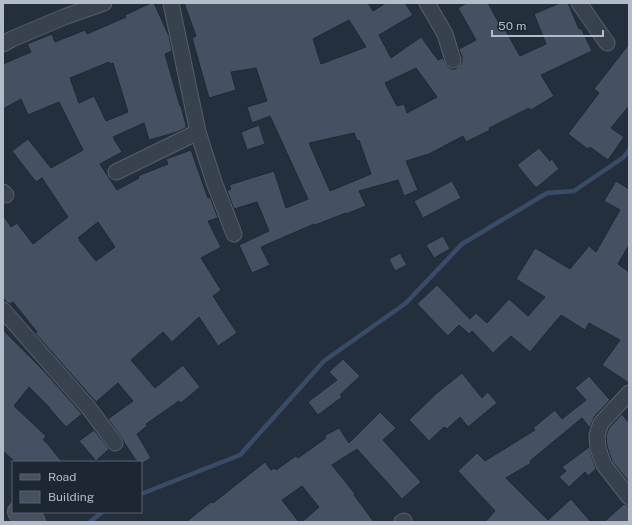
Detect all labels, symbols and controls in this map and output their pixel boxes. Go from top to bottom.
scale bar [492,12,603,38]
text: 50 m [498,19,526,33]
legend [12,461,142,513]
text: Road [48,470,76,484]
text: Building [48,490,94,504]

